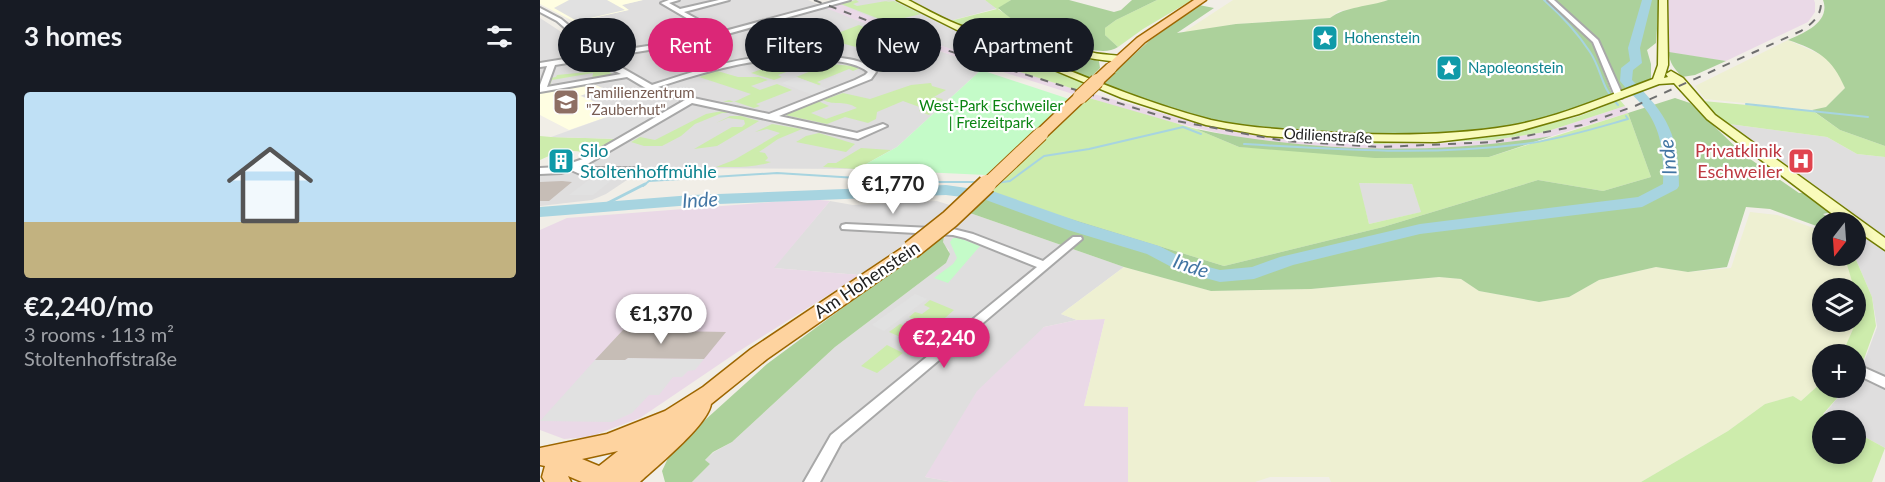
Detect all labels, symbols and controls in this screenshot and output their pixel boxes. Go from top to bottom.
chip: Buy [558,18,636,72]
chip: Rent [648,18,733,72]
chip: Filters [745,18,844,72]
chip: New [856,18,941,72]
chip: Apartment [953,18,1094,72]
text: 3 homes [24,20,122,52]
icon: filters [483,20,516,53]
place icon: Hohenstein [1310,23,1340,53]
place label: Hohenstein [1344,28,1420,46]
place icon: Napoleonstein [1434,53,1464,83]
place label: Napoleonstein [1468,58,1564,76]
place label: Familienzentrum "Zauberhut" [586,83,695,118]
school or university icon: Familienzentrum "Zauberhut" [551,87,581,117]
park label: West-Park Eschweiler | Freizeitpark [919,96,1063,131]
street label: Odilienstraße [1283,124,1373,146]
icon: home [216,131,324,239]
water label: Inde [1653,138,1681,176]
place label: Silo Stoltenhoffmühle [580,139,717,182]
place label: Privatklinik Eschweiler [1695,139,1783,182]
building icon: Silo Stoltenhoffmühle [546,146,576,176]
hospital icon: Privatklinik Eschweiler [1786,146,1816,176]
pin: €1,770 [844,164,942,215]
text: €1,770 [862,171,924,195]
water label: Inde [681,186,719,212]
north arrow [1812,212,1866,266]
map controls [1812,212,1866,464]
street label: Am Hohenstein [809,236,924,323]
water label: Inde [1170,248,1212,282]
button: layers [1812,278,1866,332]
text: €2,240/mo [24,290,154,322]
pin: €1,370 [612,294,710,345]
text: €1,370 [630,301,692,325]
pin: €2,240 [895,318,993,369]
text: 3 rooms · 113 m² [24,322,174,346]
text: €2,240 [913,325,975,349]
button: + [1812,344,1866,398]
text: Stoltenhoffstraße [24,346,177,370]
button: − [1812,410,1866,464]

